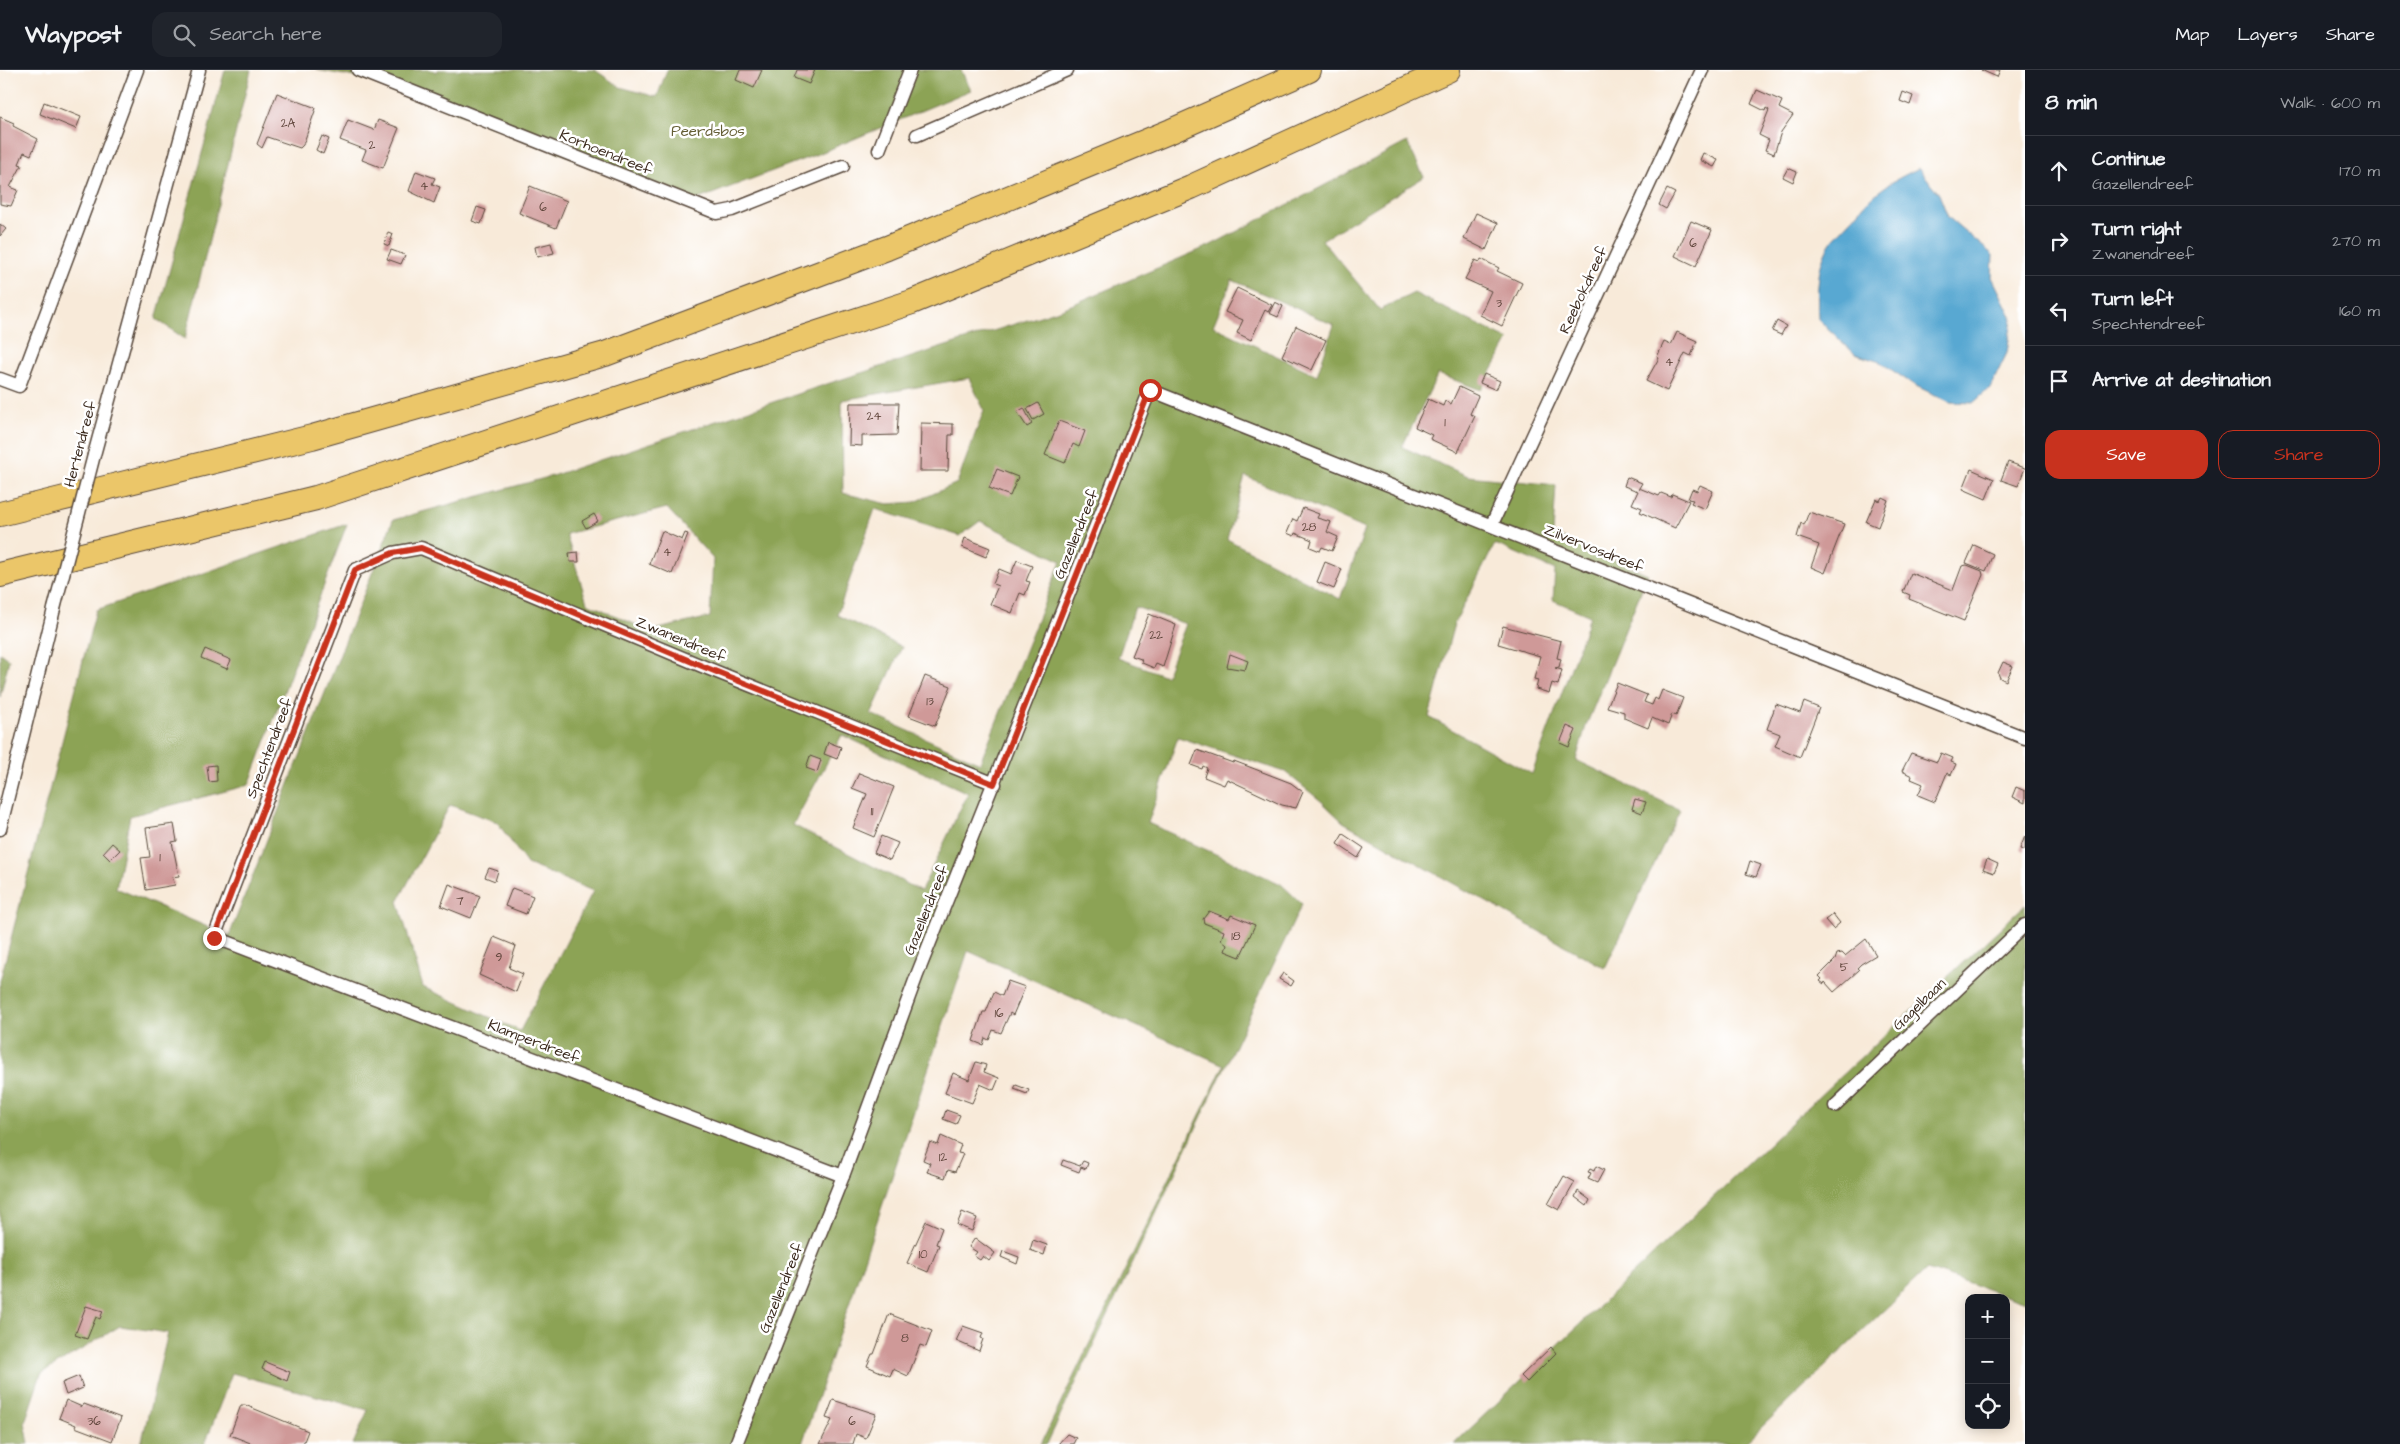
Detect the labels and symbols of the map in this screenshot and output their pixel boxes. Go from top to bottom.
house number: 2A [281,115,296,132]
park label: Peerdsbos [671,121,745,142]
street label: Korhoendreef [556,124,655,181]
house number: 2 [369,137,376,154]
house number: 4 [420,178,428,195]
house number: 6 [539,199,547,216]
house number: 6 [1689,235,1697,252]
street label: Reebokdreef [1554,243,1613,337]
house number: 3 [1496,295,1502,312]
house number: 4 [1665,354,1673,371]
route start [1139,379,1162,402]
street label: Hertendreef [59,399,102,489]
house number: 24 [866,408,882,425]
house number: 1 [1444,414,1446,431]
street label: Gazellendreef [1049,486,1104,582]
house number: 28 [1302,519,1317,536]
street label: Zilvervosdreef [1541,519,1647,578]
house number: 4 [663,544,671,561]
street label: Zwanendreef [633,611,729,668]
house number: 22 [1149,627,1163,644]
house number: 13 [926,693,934,710]
street label: Spechtendreef [241,695,298,801]
house number: 11 [870,803,874,820]
house number: 1 [159,849,161,866]
street label: Gazellendreef [899,862,954,958]
house number: 7 [456,893,464,910]
route end [203,927,226,950]
house number: 18 [1231,928,1241,945]
house number: 9 [496,949,503,966]
house number: 5 [1840,959,1849,976]
street label: Gagelbaan [1888,973,1952,1036]
house number: 16 [994,1005,1004,1022]
street label: Klamperdreef [485,1014,583,1069]
house number: 12 [939,1149,947,1166]
street label: Gazellendreef [754,1240,809,1336]
house number: 10 [918,1246,928,1263]
house number: 8 [901,1330,909,1347]
house number: 36 [87,1413,101,1430]
house number: 6 [848,1413,856,1430]

